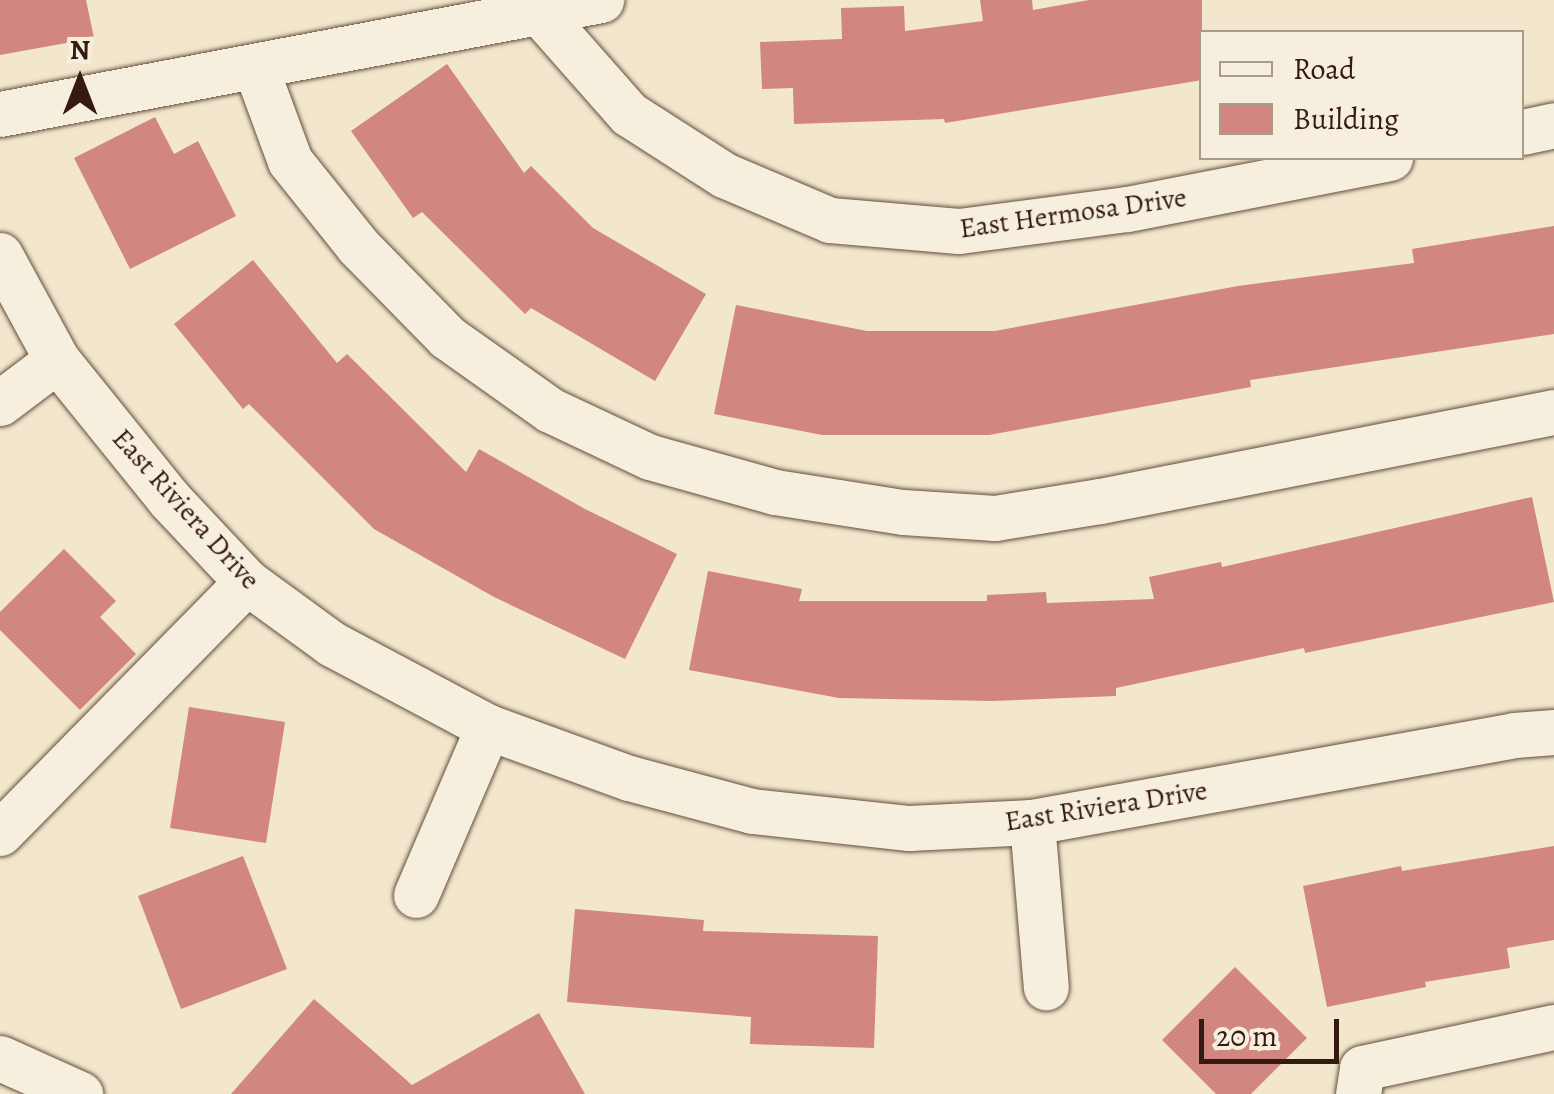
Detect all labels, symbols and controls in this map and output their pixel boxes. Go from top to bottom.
north arrow [30,30,130,130]
legend [1199,30,1524,160]
text: N [70,31,90,69]
text: Road [1293,49,1355,89]
text: Building [1293,99,1399,139]
street label: East Hermosa Drive [957,180,1189,246]
street label: East Riviera Drive [105,422,267,596]
street label: East Riviera Drive [1002,773,1210,839]
scale bar [1204,999,1344,1061]
text: 20 m [1216,1016,1277,1056]

